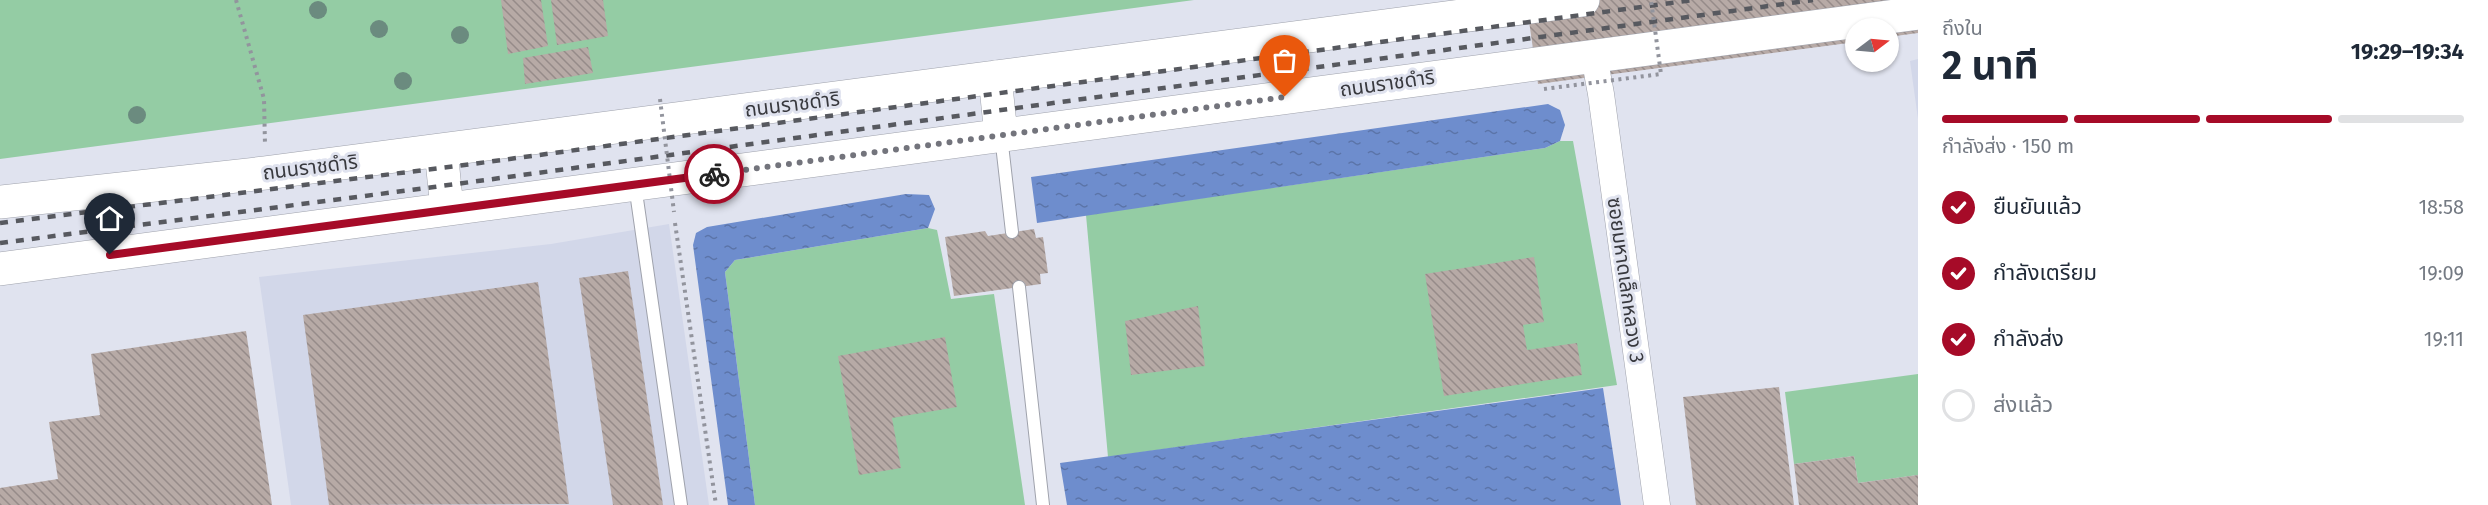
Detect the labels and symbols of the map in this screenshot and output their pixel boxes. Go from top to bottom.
north arrow [1845,18,1899,72]
pin [1259,35,1310,97]
street label: ถนนราชดำริ [1338,64,1436,102]
street label: ถนนราชดำริ [743,86,841,122]
courier [684,144,744,204]
street label: ถนนราชดำริ [261,149,359,185]
pin [84,193,135,255]
street label: ซอยมหาดเล็กหลวง 3 [1602,196,1650,364]

